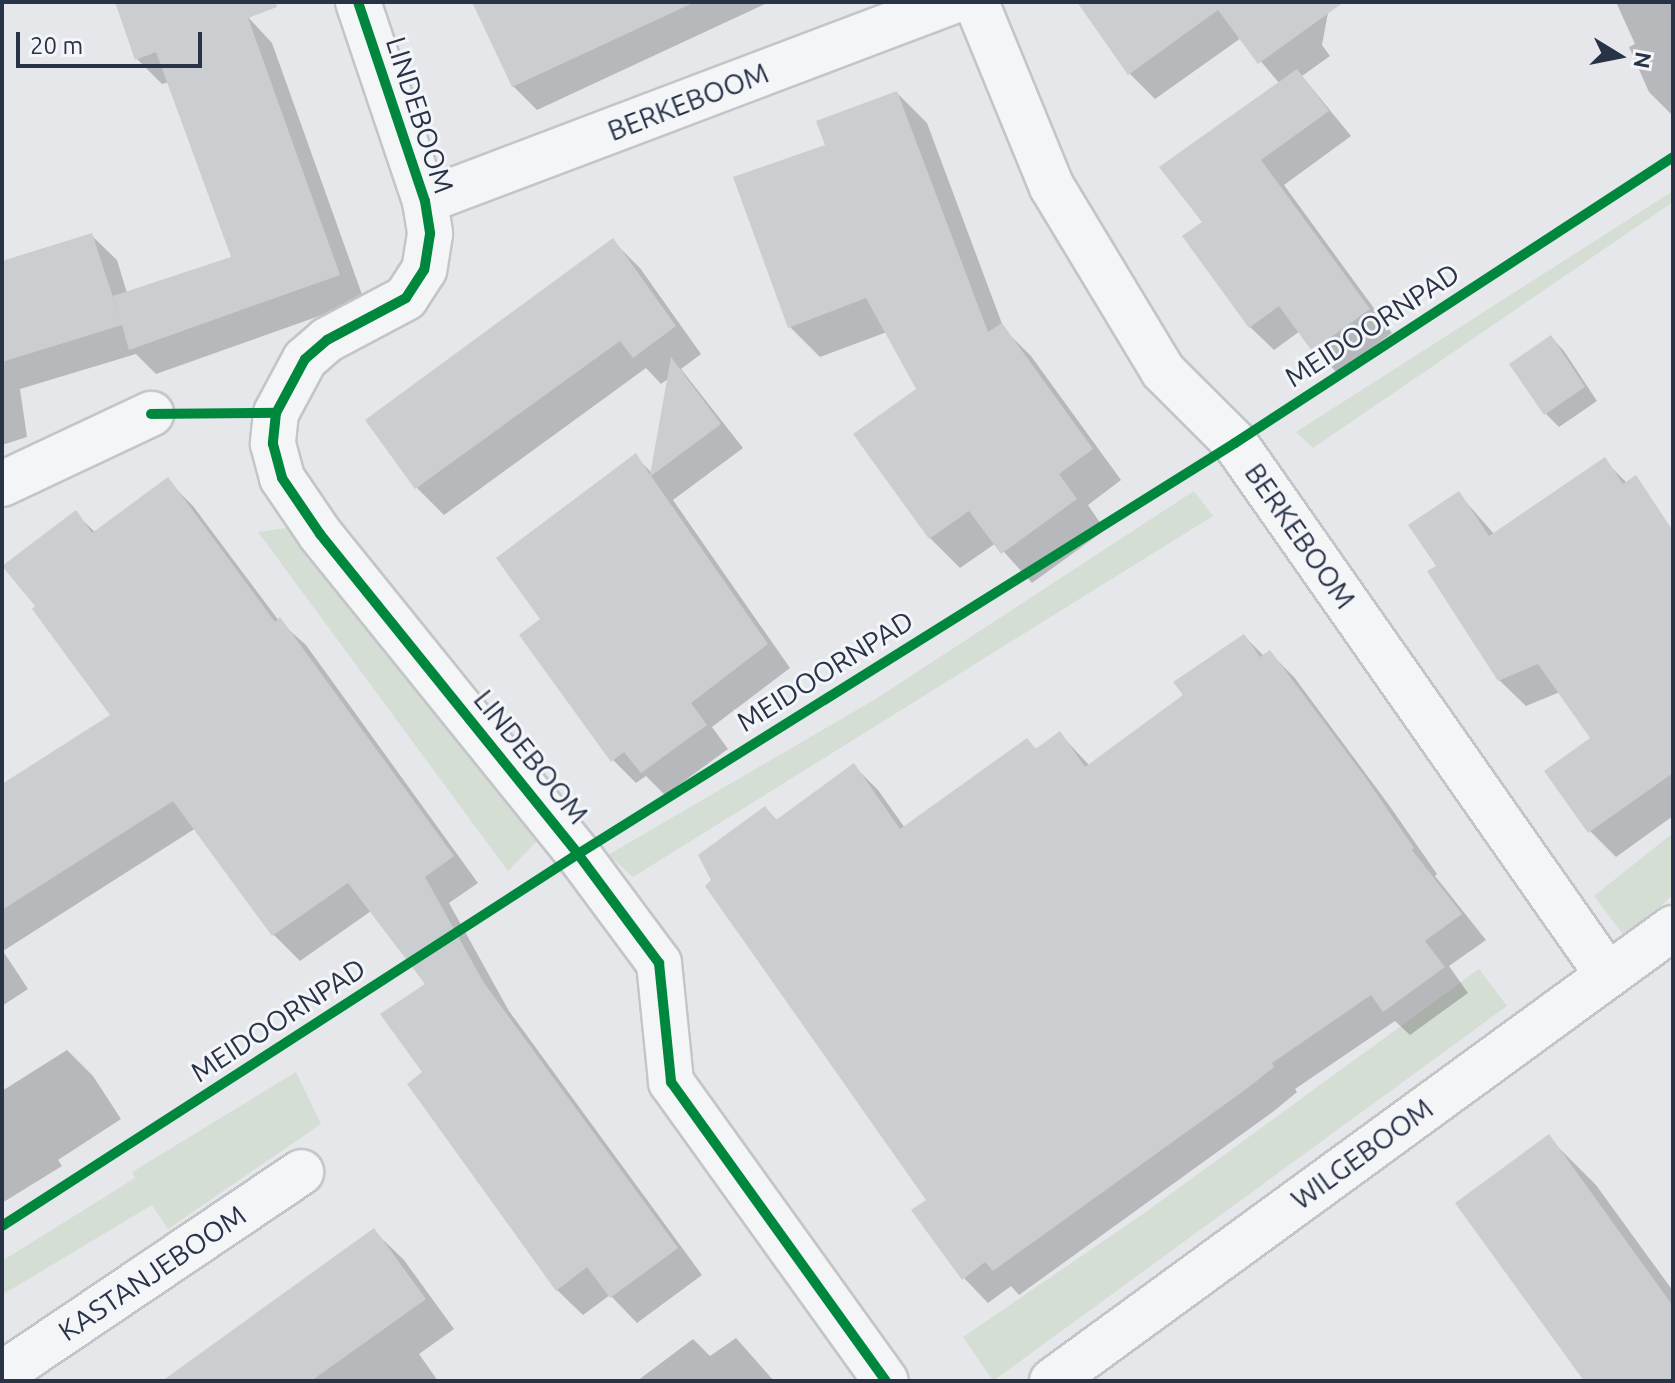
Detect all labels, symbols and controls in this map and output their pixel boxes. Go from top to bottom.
scale bar [20,16,206,66]
north arrow [1579,16,1659,96]
text: 20 m [30,32,83,59]
street label: LINDEBOOM [379,33,461,197]
text: N [1629,50,1657,71]
street label: BERKEBOOM [603,56,773,148]
street label: MEIDOORNPAD [1278,256,1466,394]
street label: BERKEBOOM [1238,457,1362,615]
street label: MEIDOORNPAD [731,603,919,739]
street label: LINDEBOOM [467,683,595,831]
street label: MEIDOORNPAD [184,951,372,1089]
street label: WILGEBOOM [1285,1092,1439,1216]
street label: KASTANJEBOOM [52,1198,252,1348]

